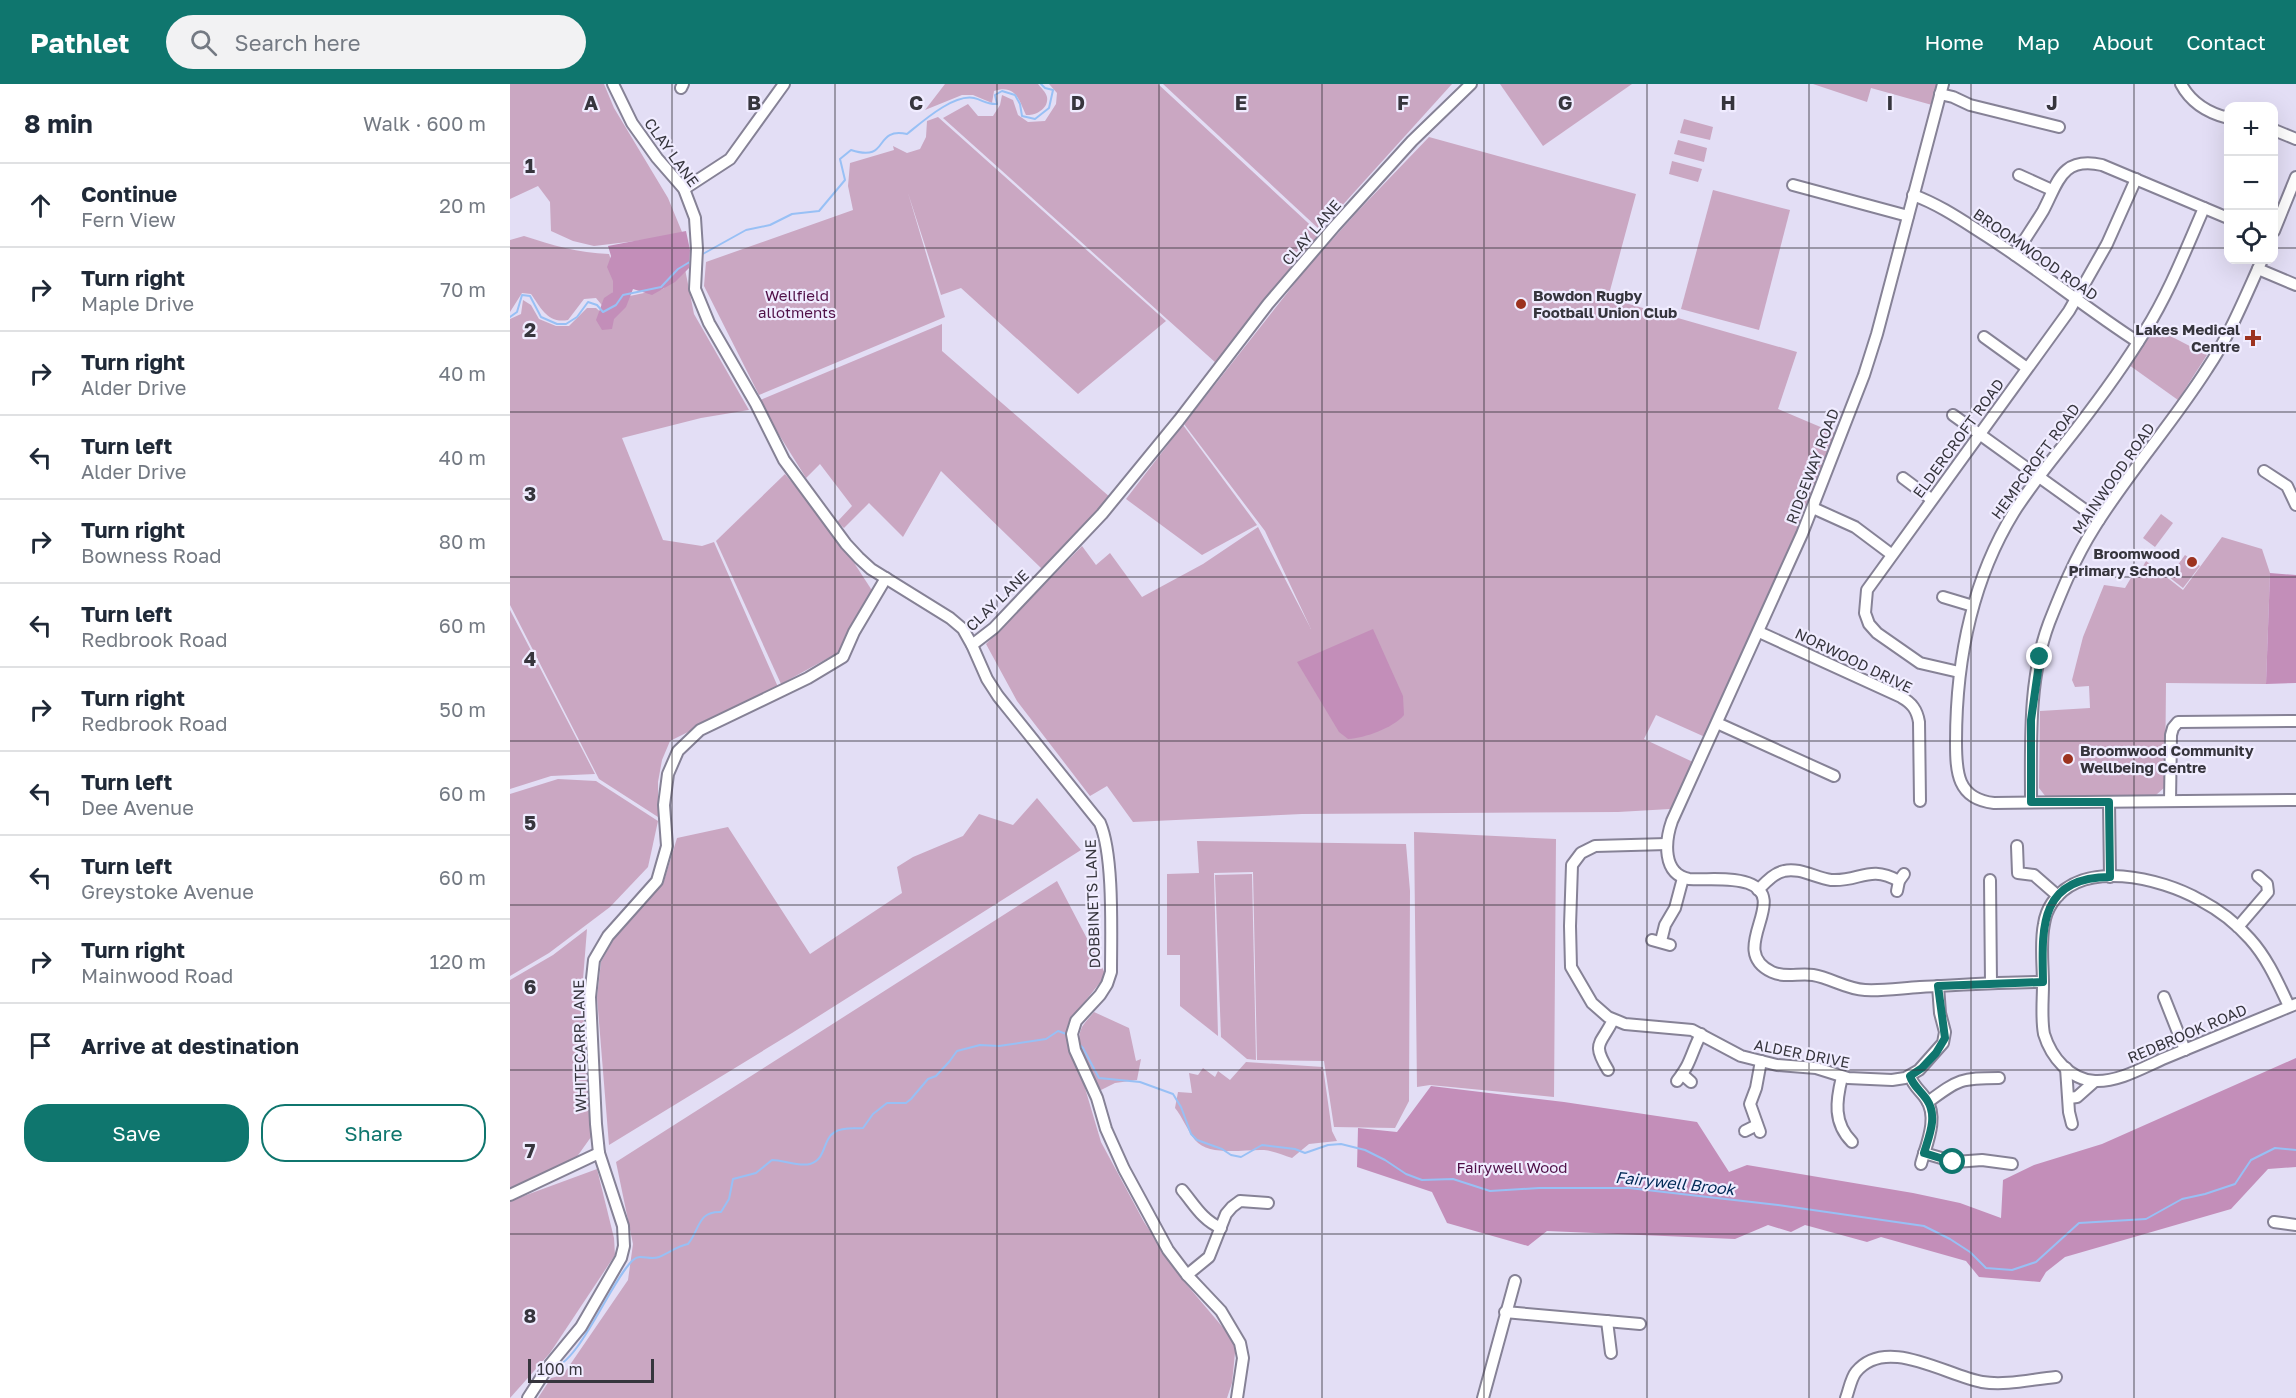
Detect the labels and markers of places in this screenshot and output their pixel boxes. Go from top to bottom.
place label: Bowdon Rugby Football Union Club [1533,286,1677,321]
marker: Bowdon Rugby Football Union Club [1514,297,1528,311]
place label: Lakes Medical Centre [2135,320,2240,355]
marker: Lakes Medical Centre [2244,329,2262,347]
place label: Broomwood Primary School [2068,544,2180,579]
marker: Broomwood Primary School [2185,555,2199,569]
place label: Broomwood Community Wellbeing Centre [2080,741,2254,776]
marker: Broomwood Community Wellbeing Centre [2061,752,2075,766]

